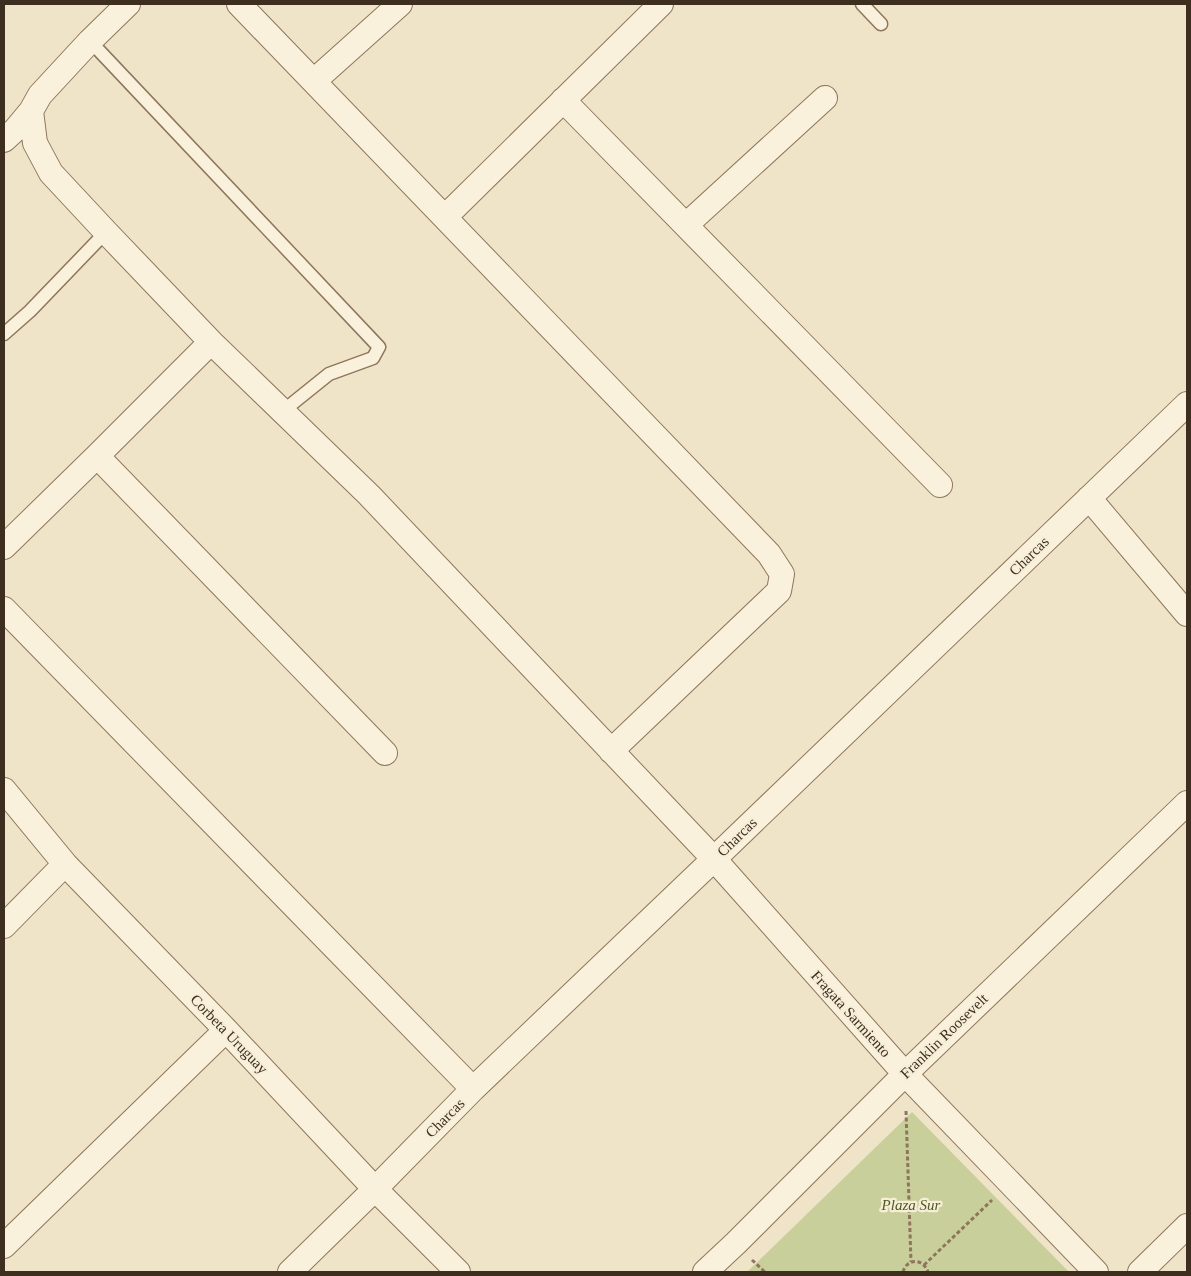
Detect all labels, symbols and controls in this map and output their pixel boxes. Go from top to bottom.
street label: Charcas [1006,533,1052,579]
street label: Charcas [714,814,760,860]
street label: Fragata Sarmiento [808,968,894,1060]
street label: Franklin Roosevelt [897,990,991,1082]
street label: Corbeta Uruguay [187,991,271,1077]
street label: Charcas [422,1095,468,1141]
park label: Plaza Sur [881,1197,941,1213]

